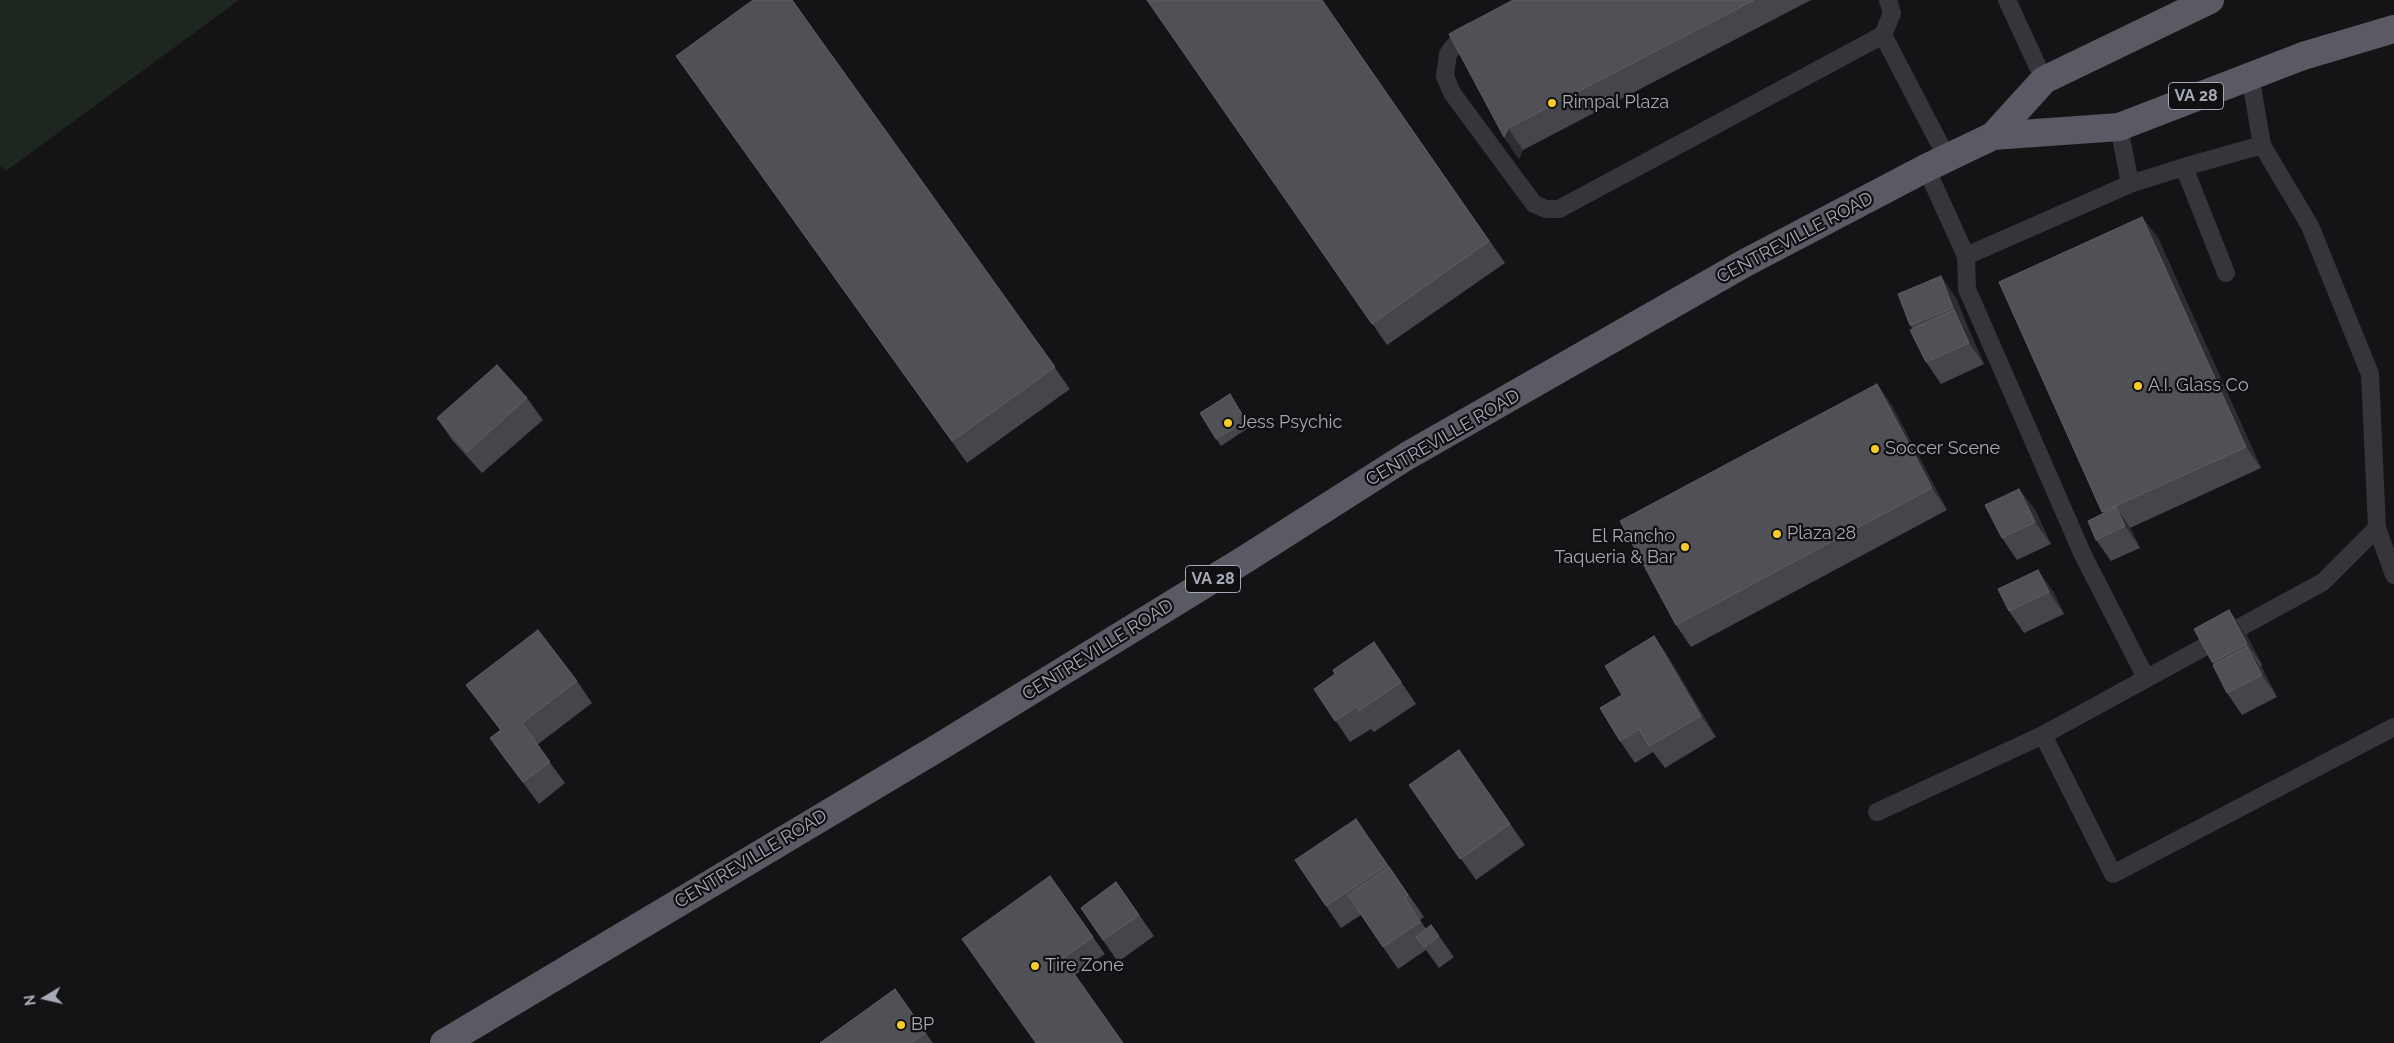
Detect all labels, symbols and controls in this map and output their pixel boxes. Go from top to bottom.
road number: VA 28 [2168,82,2224,110]
place label: Rimpal Plaza [1562,92,1669,114]
marker: Rimpal Plaza [1546,97,1558,109]
street label: CENTREVILLE ROAD [1713,188,1877,288]
place label: A.I. Glass Co [2148,375,2249,397]
marker: A.I. Glass Co [2132,380,2144,392]
street label: CENTREVILLE ROAD [1362,385,1524,491]
place label: Jess Psychic [1238,412,1342,434]
marker: Jess Psychic [1222,417,1234,429]
place label: Soccer Scene [1885,438,2000,460]
marker: Soccer Scene [1869,443,1881,455]
place label: Plaza 28 [1787,523,1856,545]
place label: El Rancho Taqueria & Bar [1554,526,1675,568]
marker: Plaza 28 [1771,528,1783,540]
marker: El Rancho Taqueria & Bar [1679,541,1691,553]
road number: VA 28 [1186,566,1240,592]
street label: CENTREVILLE ROAD [1019,595,1177,705]
street label: CENTREVILLE ROAD [671,805,831,913]
place label: Tire Zone [1045,955,1124,977]
marker: Tire Zone [1029,960,1041,972]
north arrow [20,973,70,1023]
text: N [21,994,39,1007]
place label: BP [911,1014,934,1036]
marker: BP [895,1019,907,1031]

